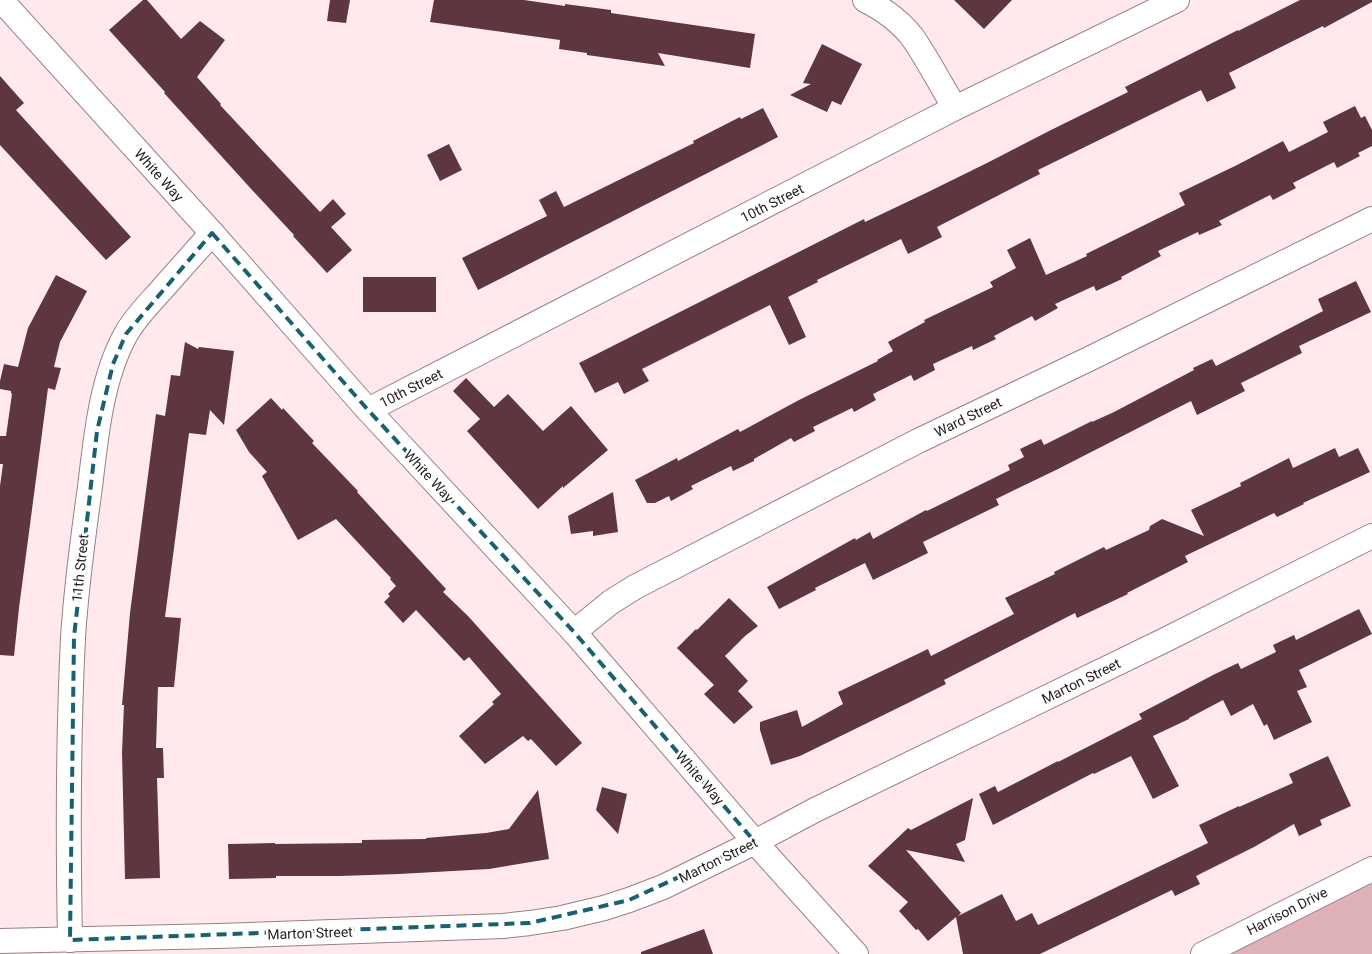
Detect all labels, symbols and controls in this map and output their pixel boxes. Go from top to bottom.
street label: White Way [131,145,187,205]
street label: 10th Street [738,180,806,226]
street label: 10th Street [377,365,445,411]
street label: Ward Street [932,394,1005,440]
street label: White Way [401,447,457,506]
street label: 11th Street [68,533,92,603]
street label: Marton Street [1039,655,1123,707]
street label: White Way [673,748,728,808]
street label: Marton Street [676,834,760,886]
street label: Harrison Drive [1244,884,1330,938]
street label: Marton Street [267,923,353,942]

